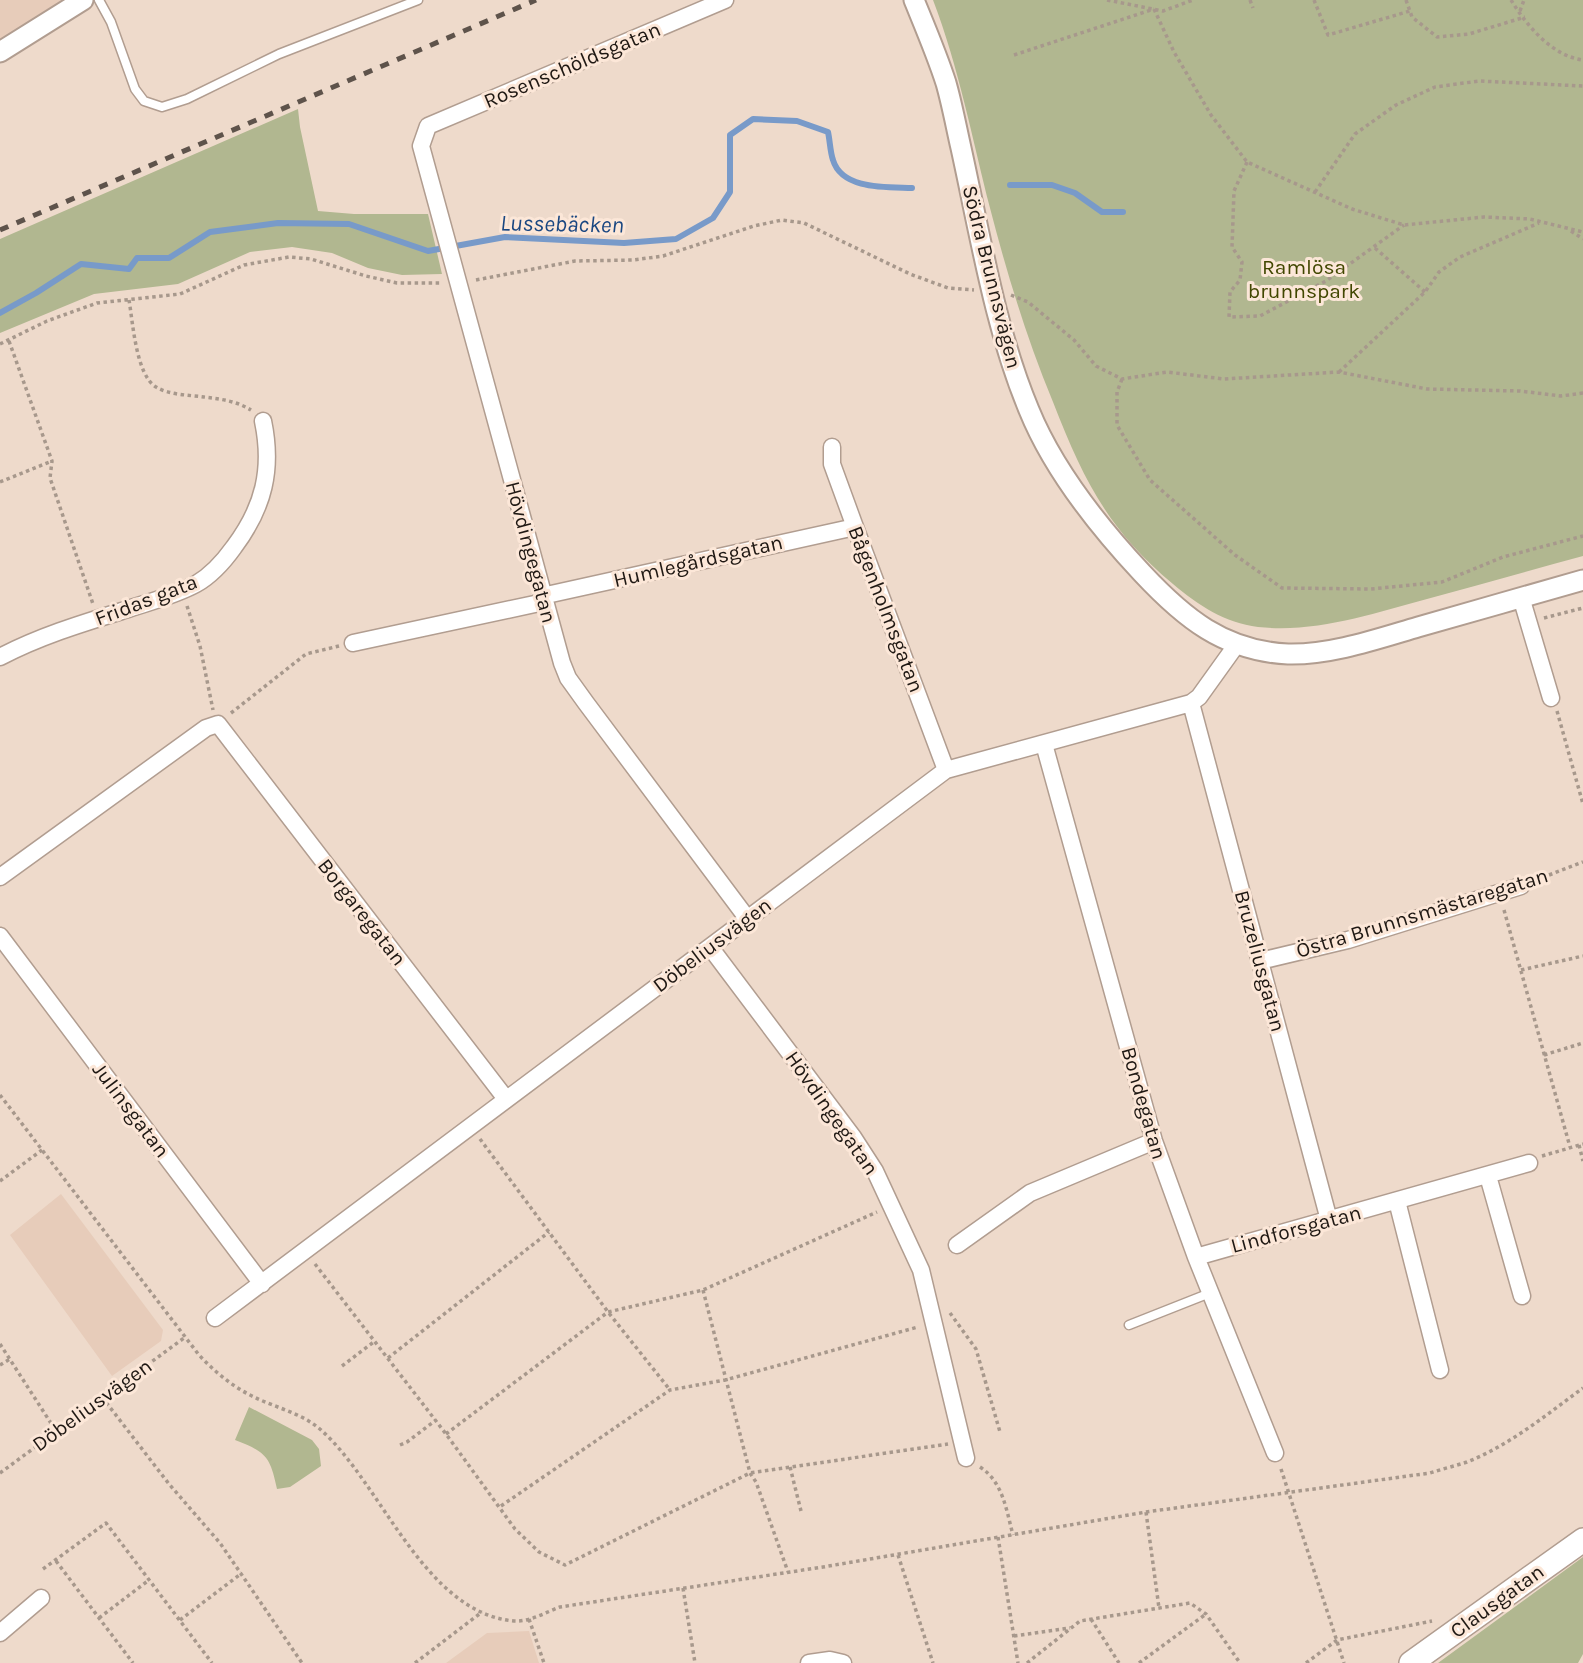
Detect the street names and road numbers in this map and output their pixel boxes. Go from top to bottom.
street label: Rosenschöldsgatan [480,17,664,113]
street label: Södra Brunnsvägen [958,183,1026,371]
street label: Hövdingegatan [501,479,561,625]
street label: Bågenholmsgatan [843,522,929,696]
street label: Humlegårdsgatan [611,530,785,592]
street label: Fridas gata [91,569,201,631]
street label: Borgaregatan [313,854,411,970]
street label: Östra Brunnsmästaregatan [1293,863,1551,963]
street label: Bruzeliusgatan [1230,888,1290,1034]
street label: Döbeliusvägen [648,893,776,997]
street label: Bondegatan [1116,1044,1172,1162]
street label: Hövdingegatan [780,1046,884,1180]
street label: Julinsgatan [88,1058,174,1162]
street label: Lindforsgatan [1228,1200,1364,1258]
street label: Döbeliusvägen [28,1354,156,1456]
street label: Clausgatan [1446,1559,1548,1643]

